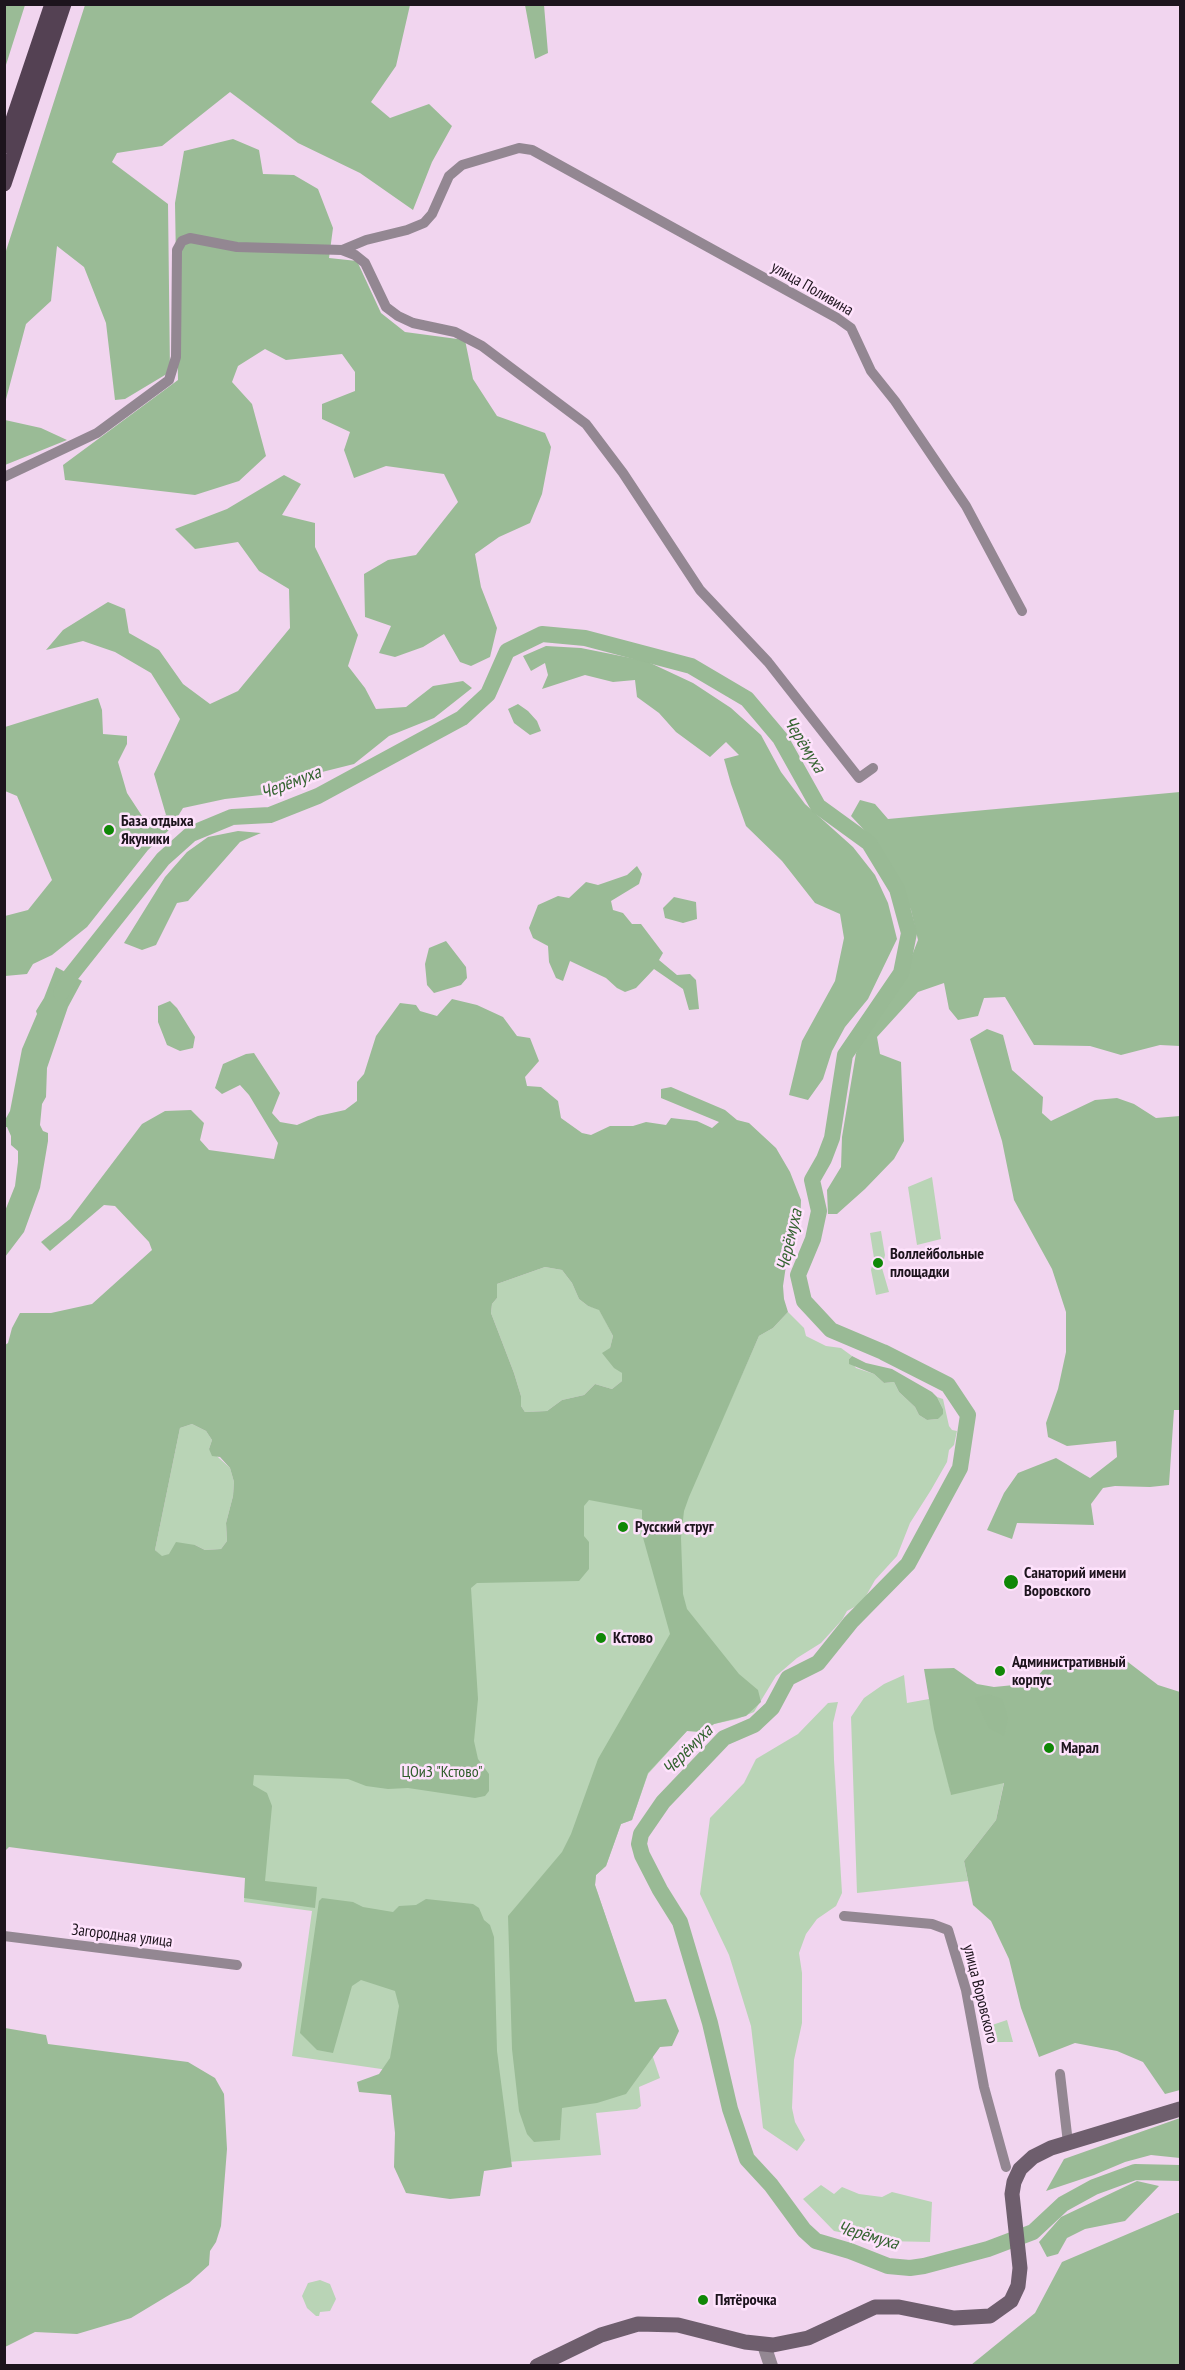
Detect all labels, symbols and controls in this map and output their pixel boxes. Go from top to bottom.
street label: улица Поливина [767,258,857,320]
water label: Черёмуха [778,713,830,777]
water label: Черёмуха [258,762,324,804]
place label: База отдыха Якуники [121,811,194,849]
marker: База отдыха Якуники [102,823,116,837]
water label: Черёмуха [772,1207,808,1273]
place label: Воллейбольные площадки [890,1244,984,1282]
marker: Воллейбольные площадки [871,1256,885,1270]
place label: Русский струг [635,1517,714,1537]
marker: Русский струг [616,1520,630,1534]
place label: Санаторий имени Воровского [1024,1563,1126,1601]
marker: Санаторий имени Воровского [1002,1573,1020,1591]
place label: Кстово [613,1628,653,1648]
marker: Кстово [594,1631,608,1645]
place label: Административный корпус [1012,1652,1126,1690]
marker: Административный корпус [993,1664,1007,1678]
water label: Черёмуха [658,1720,718,1780]
place label: Марал [1061,1738,1099,1758]
marker: Марал [1042,1741,1056,1755]
park label: ЦОиЗ "Кстово" [402,1762,482,1782]
street label: Загородная улица [70,1920,174,1952]
street label: улица Воровского [958,1943,1002,2045]
water label: Черёмуха [835,2217,901,2255]
place label: Пятёрочка [715,2290,777,2310]
marker: Пятёрочка [696,2293,710,2307]

